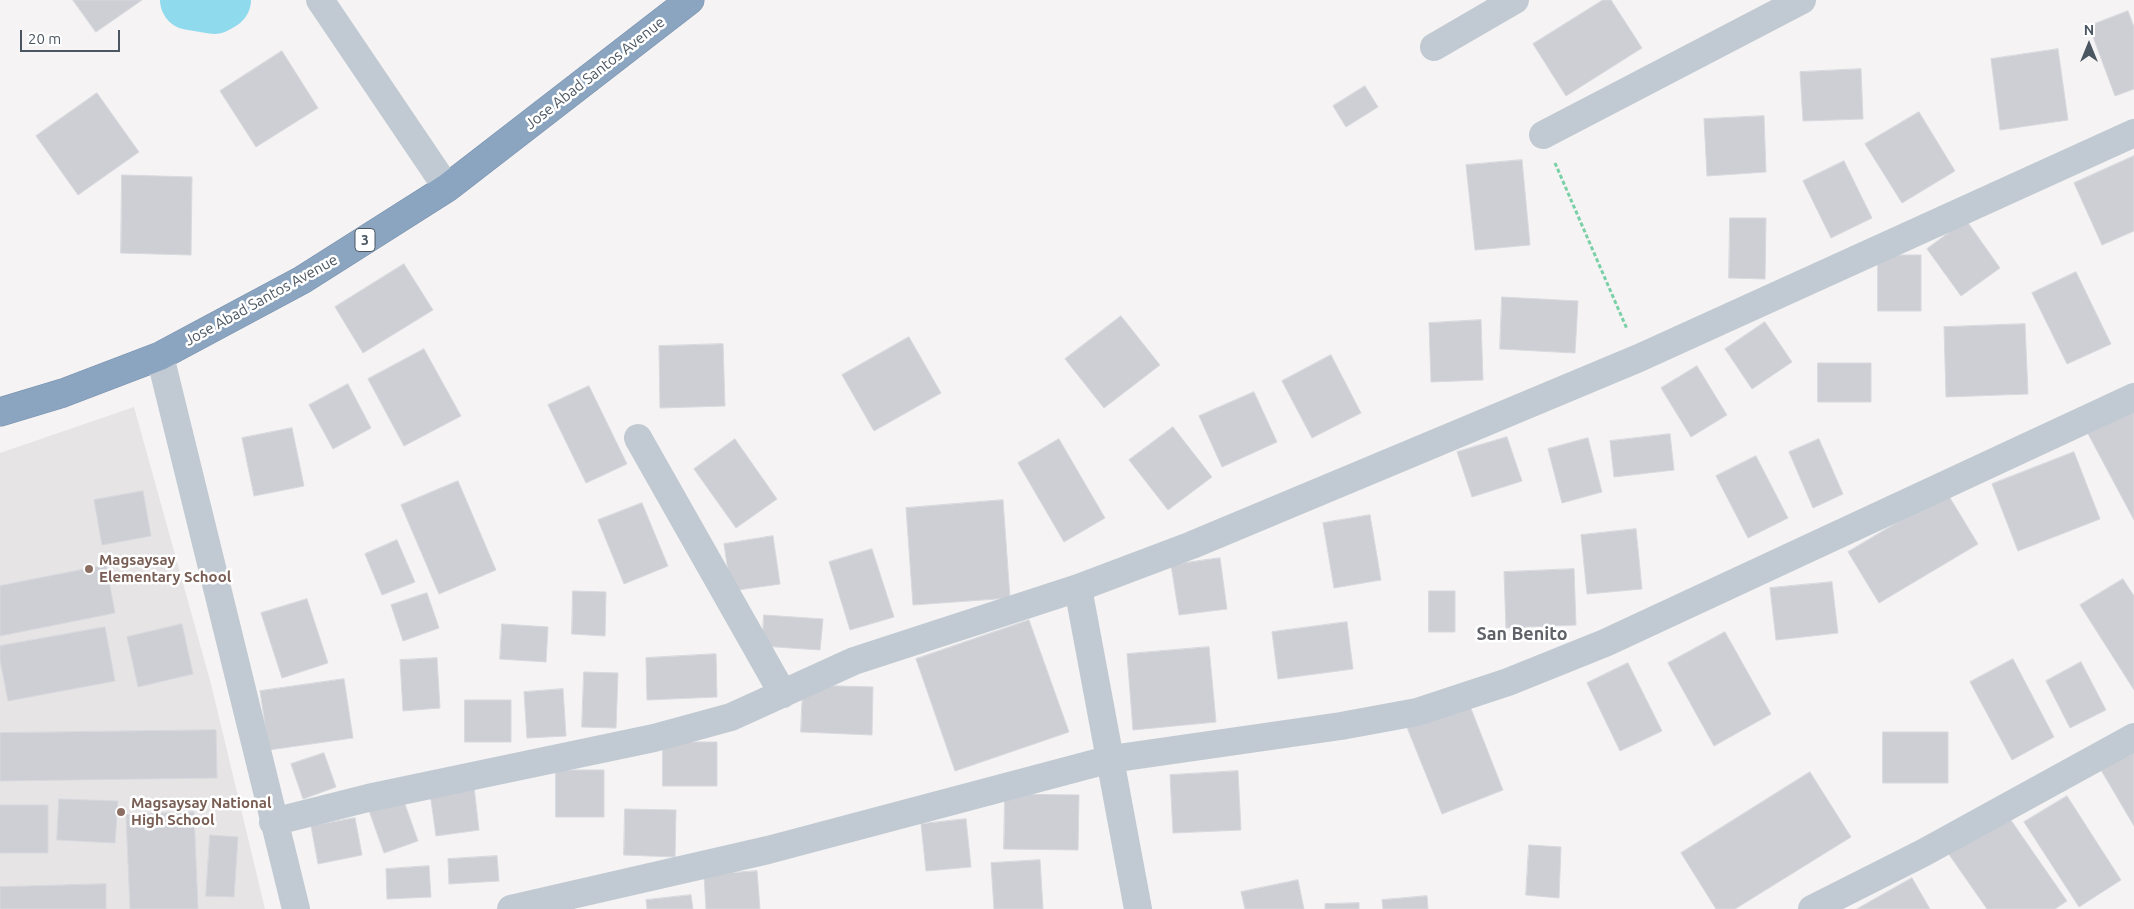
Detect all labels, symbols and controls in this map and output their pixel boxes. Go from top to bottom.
street label: Jose Abad Santos Avenue [522,13,668,133]
scale bar [22,20,122,52]
north arrow [2064,20,2114,70]
text: N [2084,22,2094,38]
text: 20 m [28,30,61,47]
road number: 3 [355,228,375,252]
street label: Jose Abad Santos Avenue [181,250,341,350]
place label: Magsaysay Elementary School [99,551,231,586]
marker: Magsaysay Elementary School [83,563,95,575]
district label: San Benito [1476,623,1568,645]
place label: Magsaysay National High School [131,794,271,829]
marker: Magsaysay National High School [115,806,127,818]

